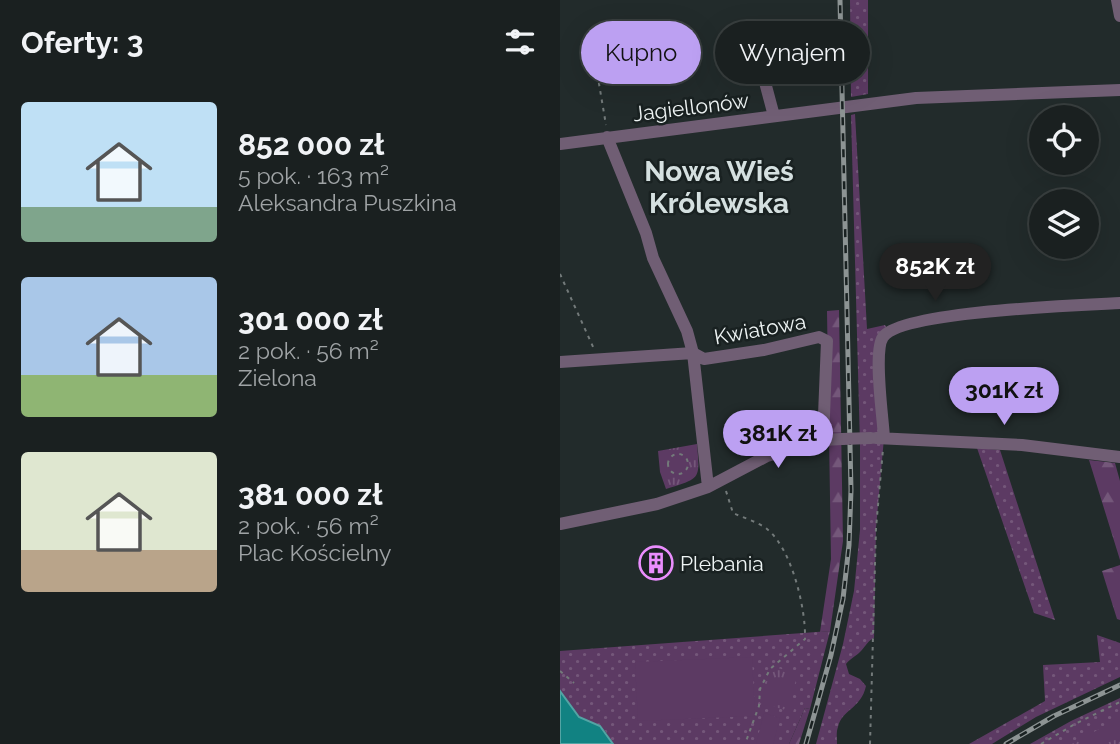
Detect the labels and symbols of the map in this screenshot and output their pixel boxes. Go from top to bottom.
street label: Jagiellonów [632,87,750,127]
district label: Nowa Wieś Królewska [644,155,794,220]
pin: 852K zł [870,244,1000,303]
street label: Kwiatowa [712,309,808,349]
pin: 301K zł [939,368,1069,427]
pin: 381K zł [713,410,843,470]
building icon: Plebania [637,544,675,582]
place label: Plebania [680,551,764,576]

